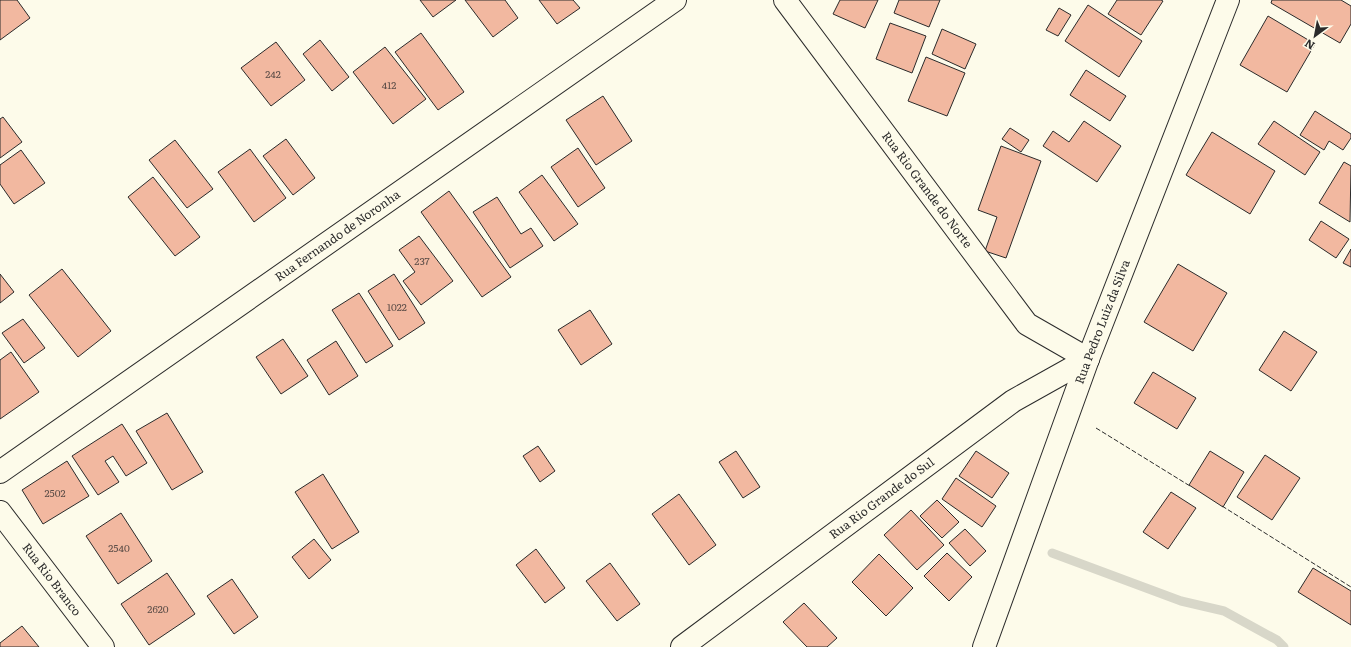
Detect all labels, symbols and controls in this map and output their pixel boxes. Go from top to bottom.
north arrow [1295,16,1335,56]
text: N [1301,36,1317,55]
house number: 242 [265,66,281,81]
house number: 412 [382,77,396,92]
street label: Rua Rio Grande do Norte [878,127,977,251]
street label: Rua Fernando de Noronha [271,185,404,285]
house number: 237 [414,253,430,268]
street label: Rua Pedro Luiz da Silva [1070,256,1134,386]
house number: 1022 [387,299,407,314]
street label: Rua Rio Grande do Sul [825,453,938,543]
house number: 2502 [45,485,65,500]
street label: Rua Rio Branco [19,539,86,619]
house number: 2540 [108,540,130,555]
house number: 2620 [147,601,169,616]

